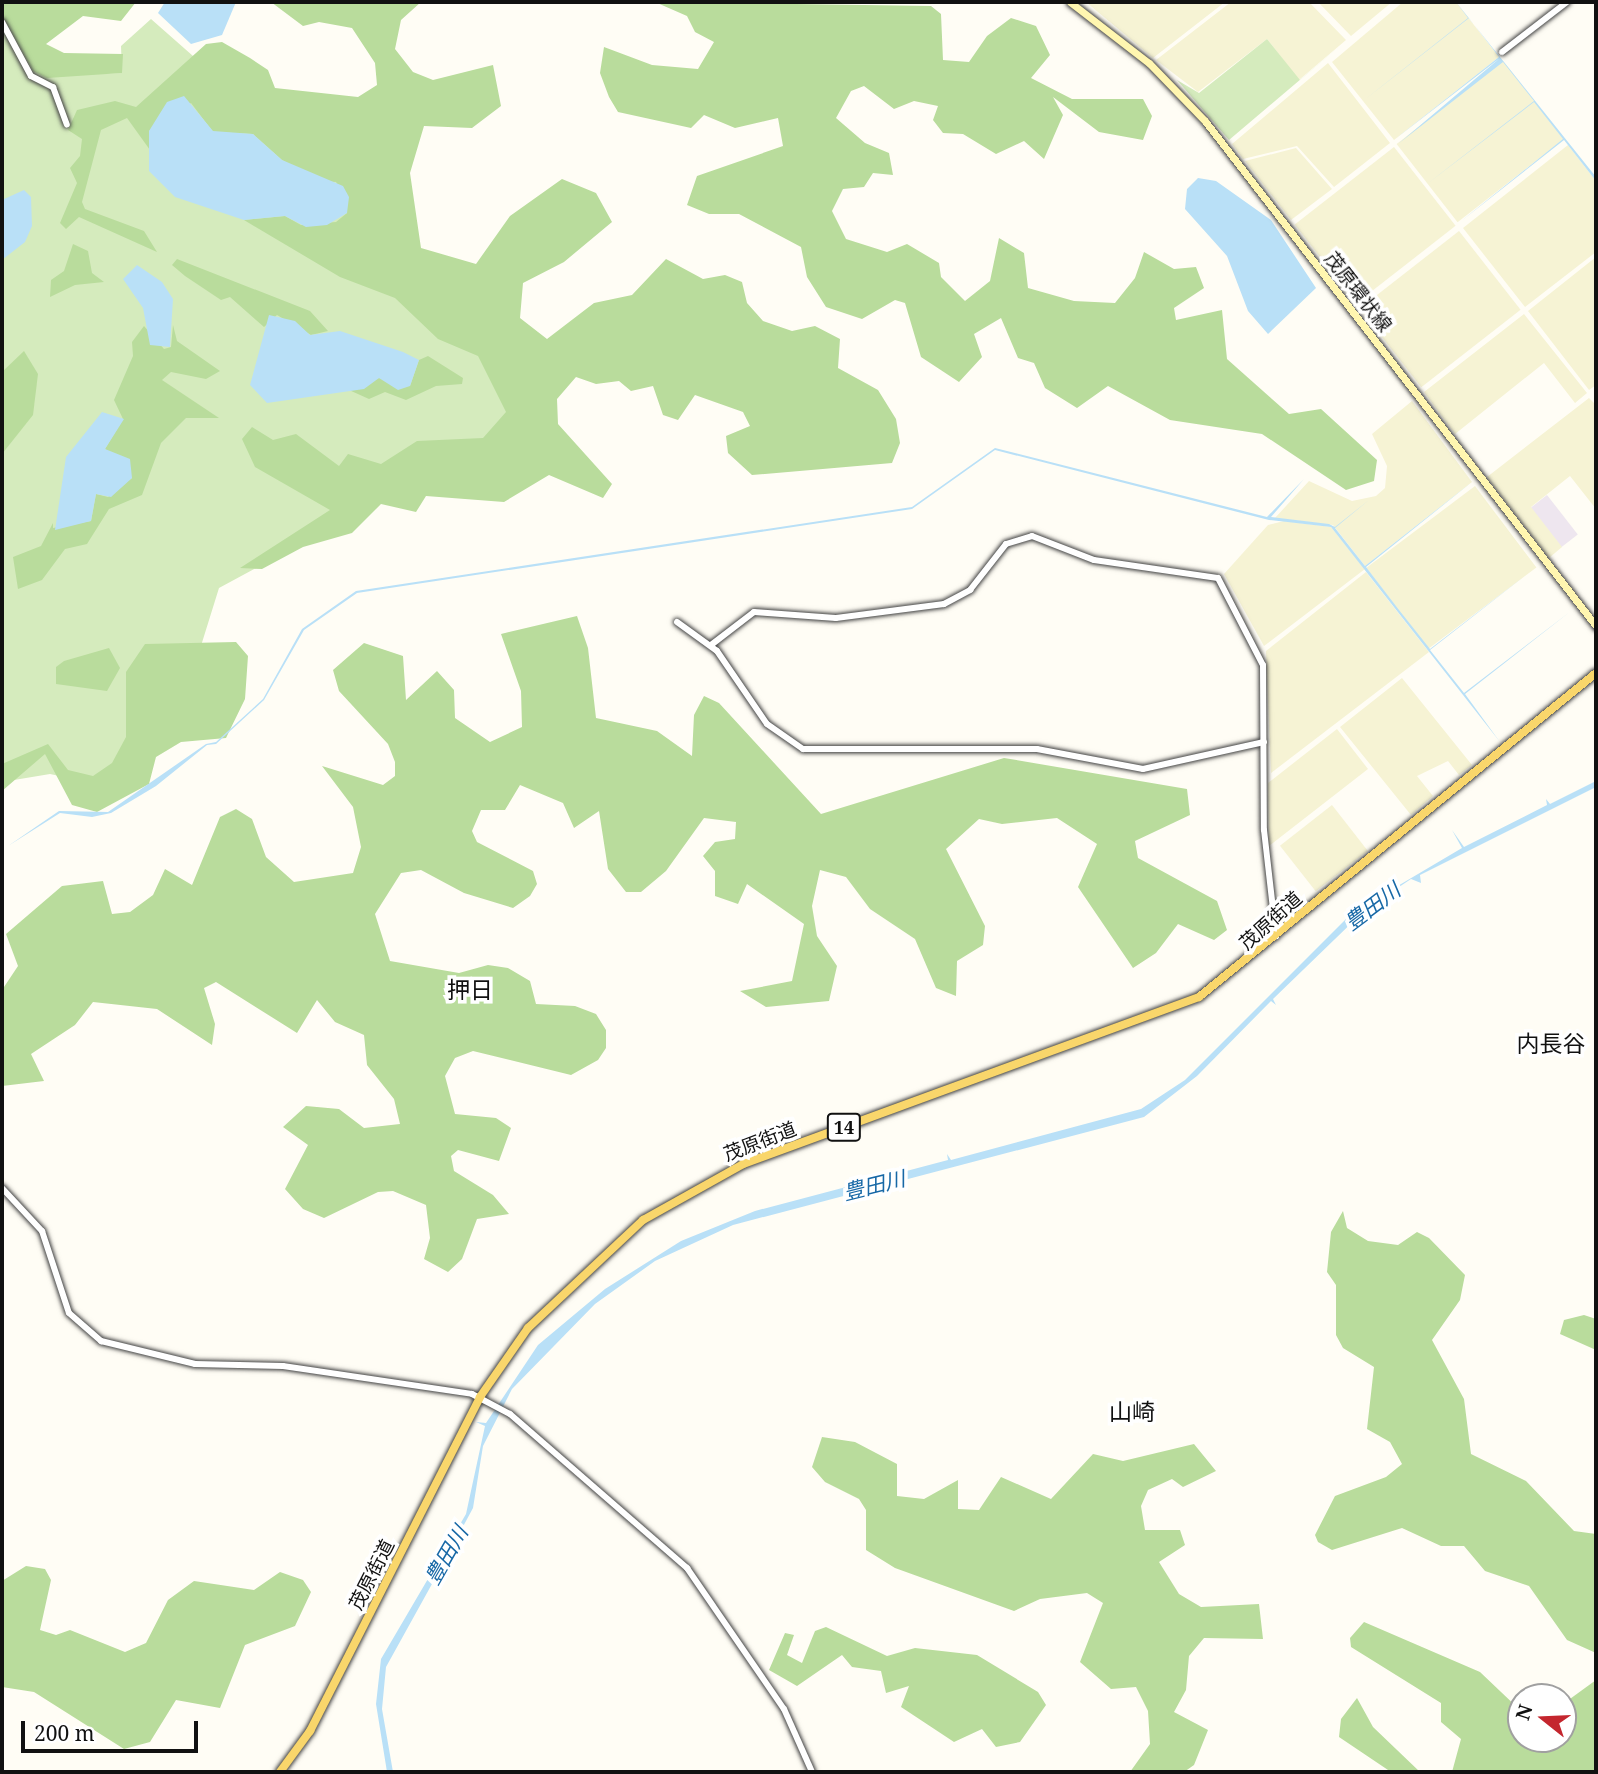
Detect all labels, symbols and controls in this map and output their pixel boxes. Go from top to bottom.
street label: 茂原環状線 [1320,248,1396,336]
water label: 豊田川 [1339,877,1405,935]
street label: 茂原街道 [1235,887,1307,955]
district label: 押日 [447,975,493,1003]
district label: 内長谷 [1517,1029,1585,1057]
road number: 14 [826,1112,862,1142]
street label: 茂原街道 [720,1118,800,1166]
water label: 豊田川 [840,1165,908,1205]
district label: 山崎 [1109,1397,1155,1425]
water label: 豊田川 [419,1521,473,1589]
street label: 茂原街道 [345,1536,399,1614]
north arrow [1507,1683,1577,1753]
text: N [1509,1701,1539,1723]
scale bar [24,1708,201,1752]
text: 200 m [34,1719,95,1747]

